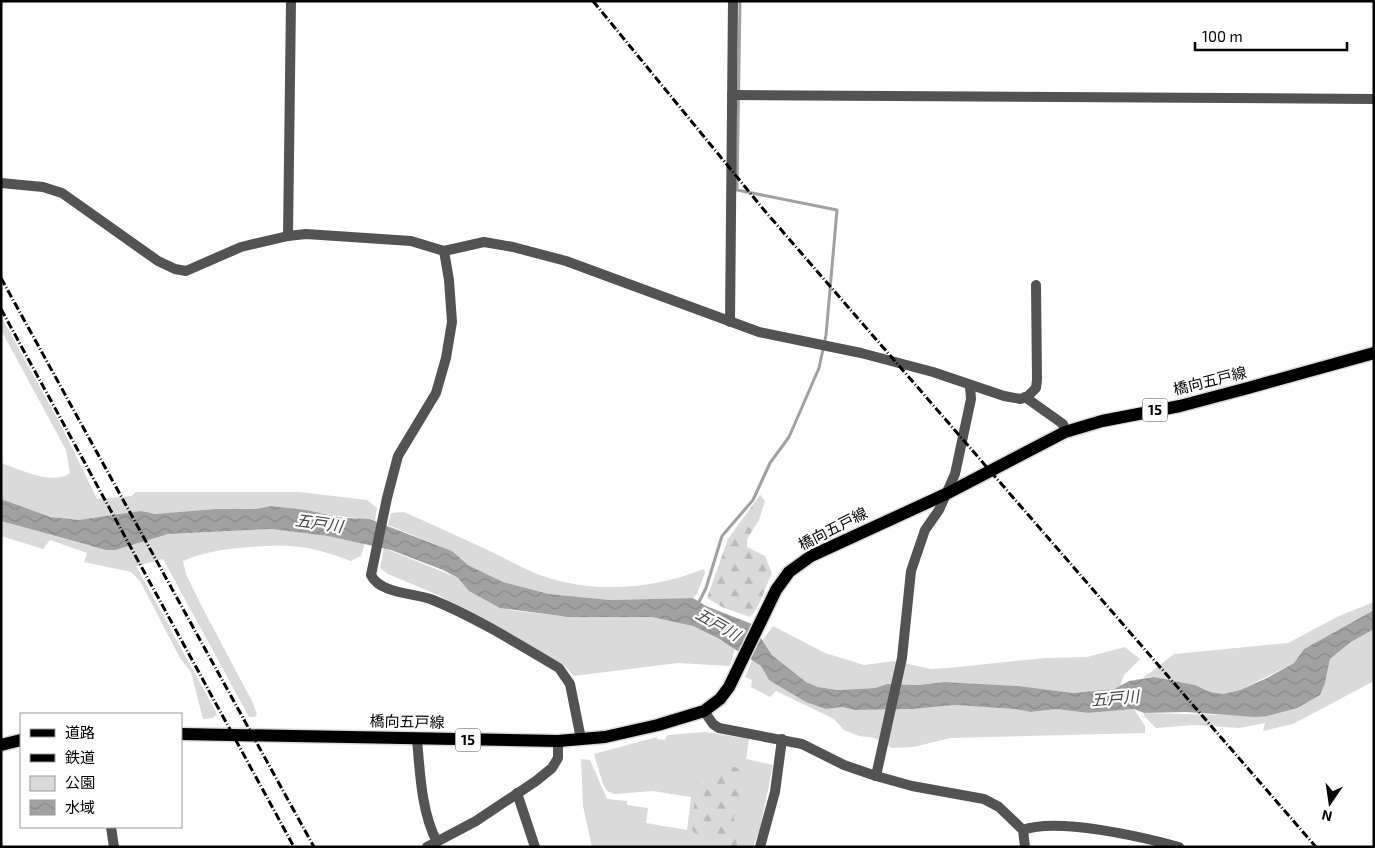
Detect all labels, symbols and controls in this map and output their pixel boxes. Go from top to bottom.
scale bar [1195,20,1348,52]
text: 100 m [1202,27,1243,45]
street label: 橋向五戸線 [1171,362,1248,398]
road number: 15 [1142,398,1168,422]
street label: 橋向五戸線 [795,503,870,553]
water label: 五戸川 [294,510,346,536]
water label: 五戸川 [693,603,746,645]
water label: 五戸川 [1090,686,1142,709]
street label: 橋向五戸線 [369,711,445,731]
legend [20,713,182,828]
text: 道路 [65,723,95,741]
road number: 15 [456,728,480,752]
text: 鉄道 [65,748,95,766]
text: 公園 [65,773,95,791]
north arrow [1305,778,1355,828]
text: 水域 [65,798,95,816]
text: N [1320,807,1334,826]

